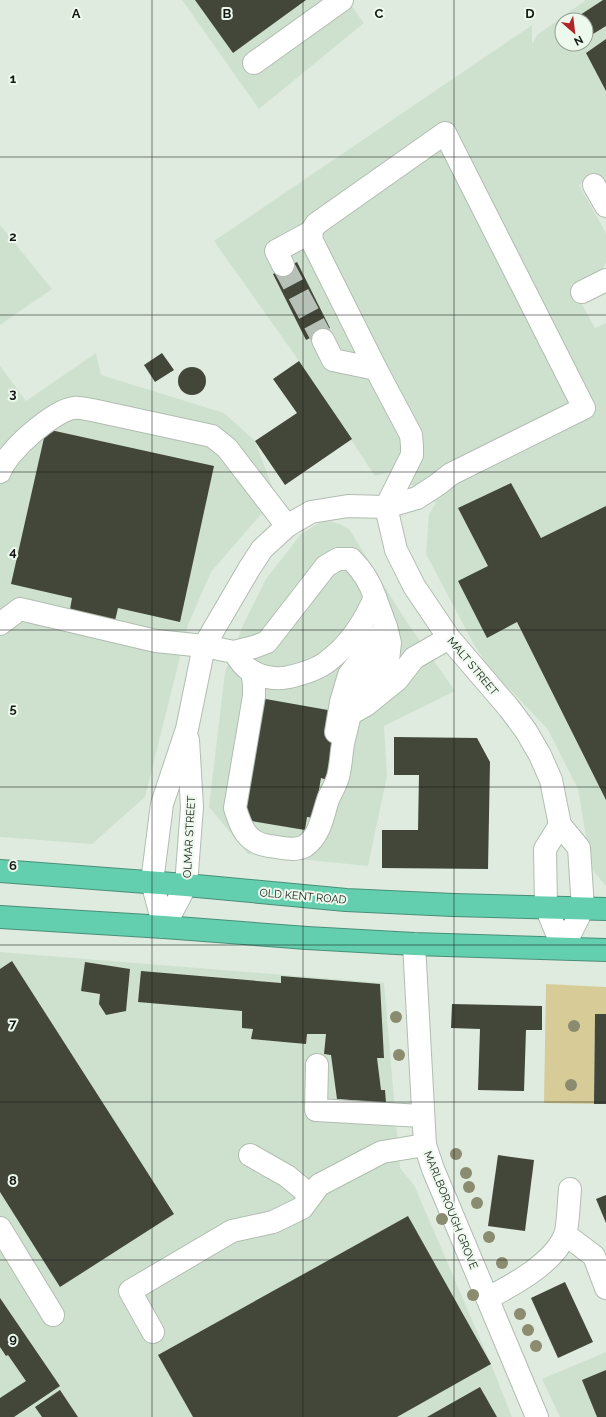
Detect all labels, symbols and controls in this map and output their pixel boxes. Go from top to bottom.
text: A [72,6,81,21]
text: B [223,6,232,21]
text: C [375,6,384,21]
text: D [525,6,535,21]
north arrow [554,12,594,52]
text: N [572,33,585,48]
text: 1 [10,71,17,86]
text: 2 [9,229,17,244]
text: 3 [9,386,17,401]
text: 4 [9,544,17,559]
street label: MALT STREET [444,635,501,698]
text: 5 [9,701,17,716]
street label: OLMAR STREET [181,795,198,879]
text: 6 [9,858,17,873]
street label: OLD KENT ROAD [259,886,347,907]
text: 7 [9,1016,17,1031]
street label: MARLBOROUGH GROVE [421,1149,480,1271]
text: 8 [9,1173,17,1188]
text: 9 [9,1331,17,1346]

